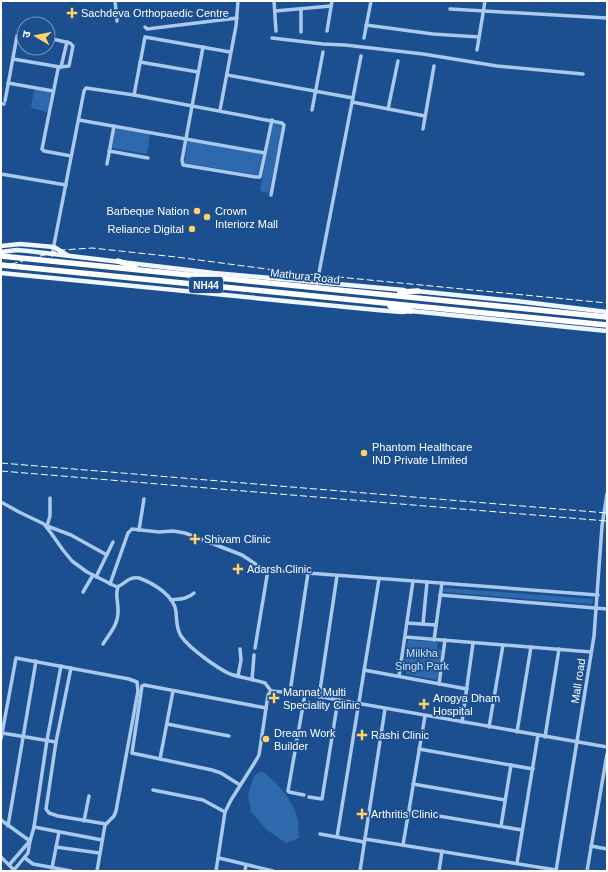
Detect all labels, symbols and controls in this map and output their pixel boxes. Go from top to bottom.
marker: Sachdeva Orthopaedic Centre [66,7,78,19]
place label: Sachdeva Orthopaedic Centre [81,7,229,19]
north arrow [16,16,56,56]
text: उ [20,29,33,38]
place label: Barbeque Nation [106,205,189,217]
place label: Crown Interiorz Mall [215,205,278,230]
marker: Barbeque Nation [192,206,202,216]
marker: Crown Interiorz Mall [202,212,212,222]
place label: Reliance Digital [108,223,184,235]
marker: Reliance Digital [187,224,197,234]
street label: Mathura Road [270,266,340,286]
road number: NH44 [189,277,223,293]
place label: Phantom Healthcare IND Private LImited [372,441,472,466]
marker: Phantom Healthcare IND Private LImited [359,448,369,458]
marker: Shivam Clinic [189,533,201,545]
place label: Shivam Clinic [204,533,271,545]
marker: Adarsh Clinic [232,563,244,575]
place label: Adarsh Clinic [247,563,312,575]
park label: Milkha Singh Park [395,647,449,672]
street label: Mall road [569,658,587,704]
place label: Mannat Multi Speciality Clinic [283,686,361,711]
marker: Mannat Multi Speciality Clinic [268,692,280,704]
place label: Arogya Dham Hospital [433,692,500,717]
marker: Arogya Dham Hospital [418,698,430,710]
place label: Dream Work Builder [274,727,336,752]
marker: Rashi Clinic [356,729,368,741]
place label: Rashi Clinic [371,729,430,741]
marker: Dream Work Builder [261,734,271,744]
marker: Arthritis Clinic [356,808,368,820]
place label: Arthritis Clinic [371,808,439,820]

